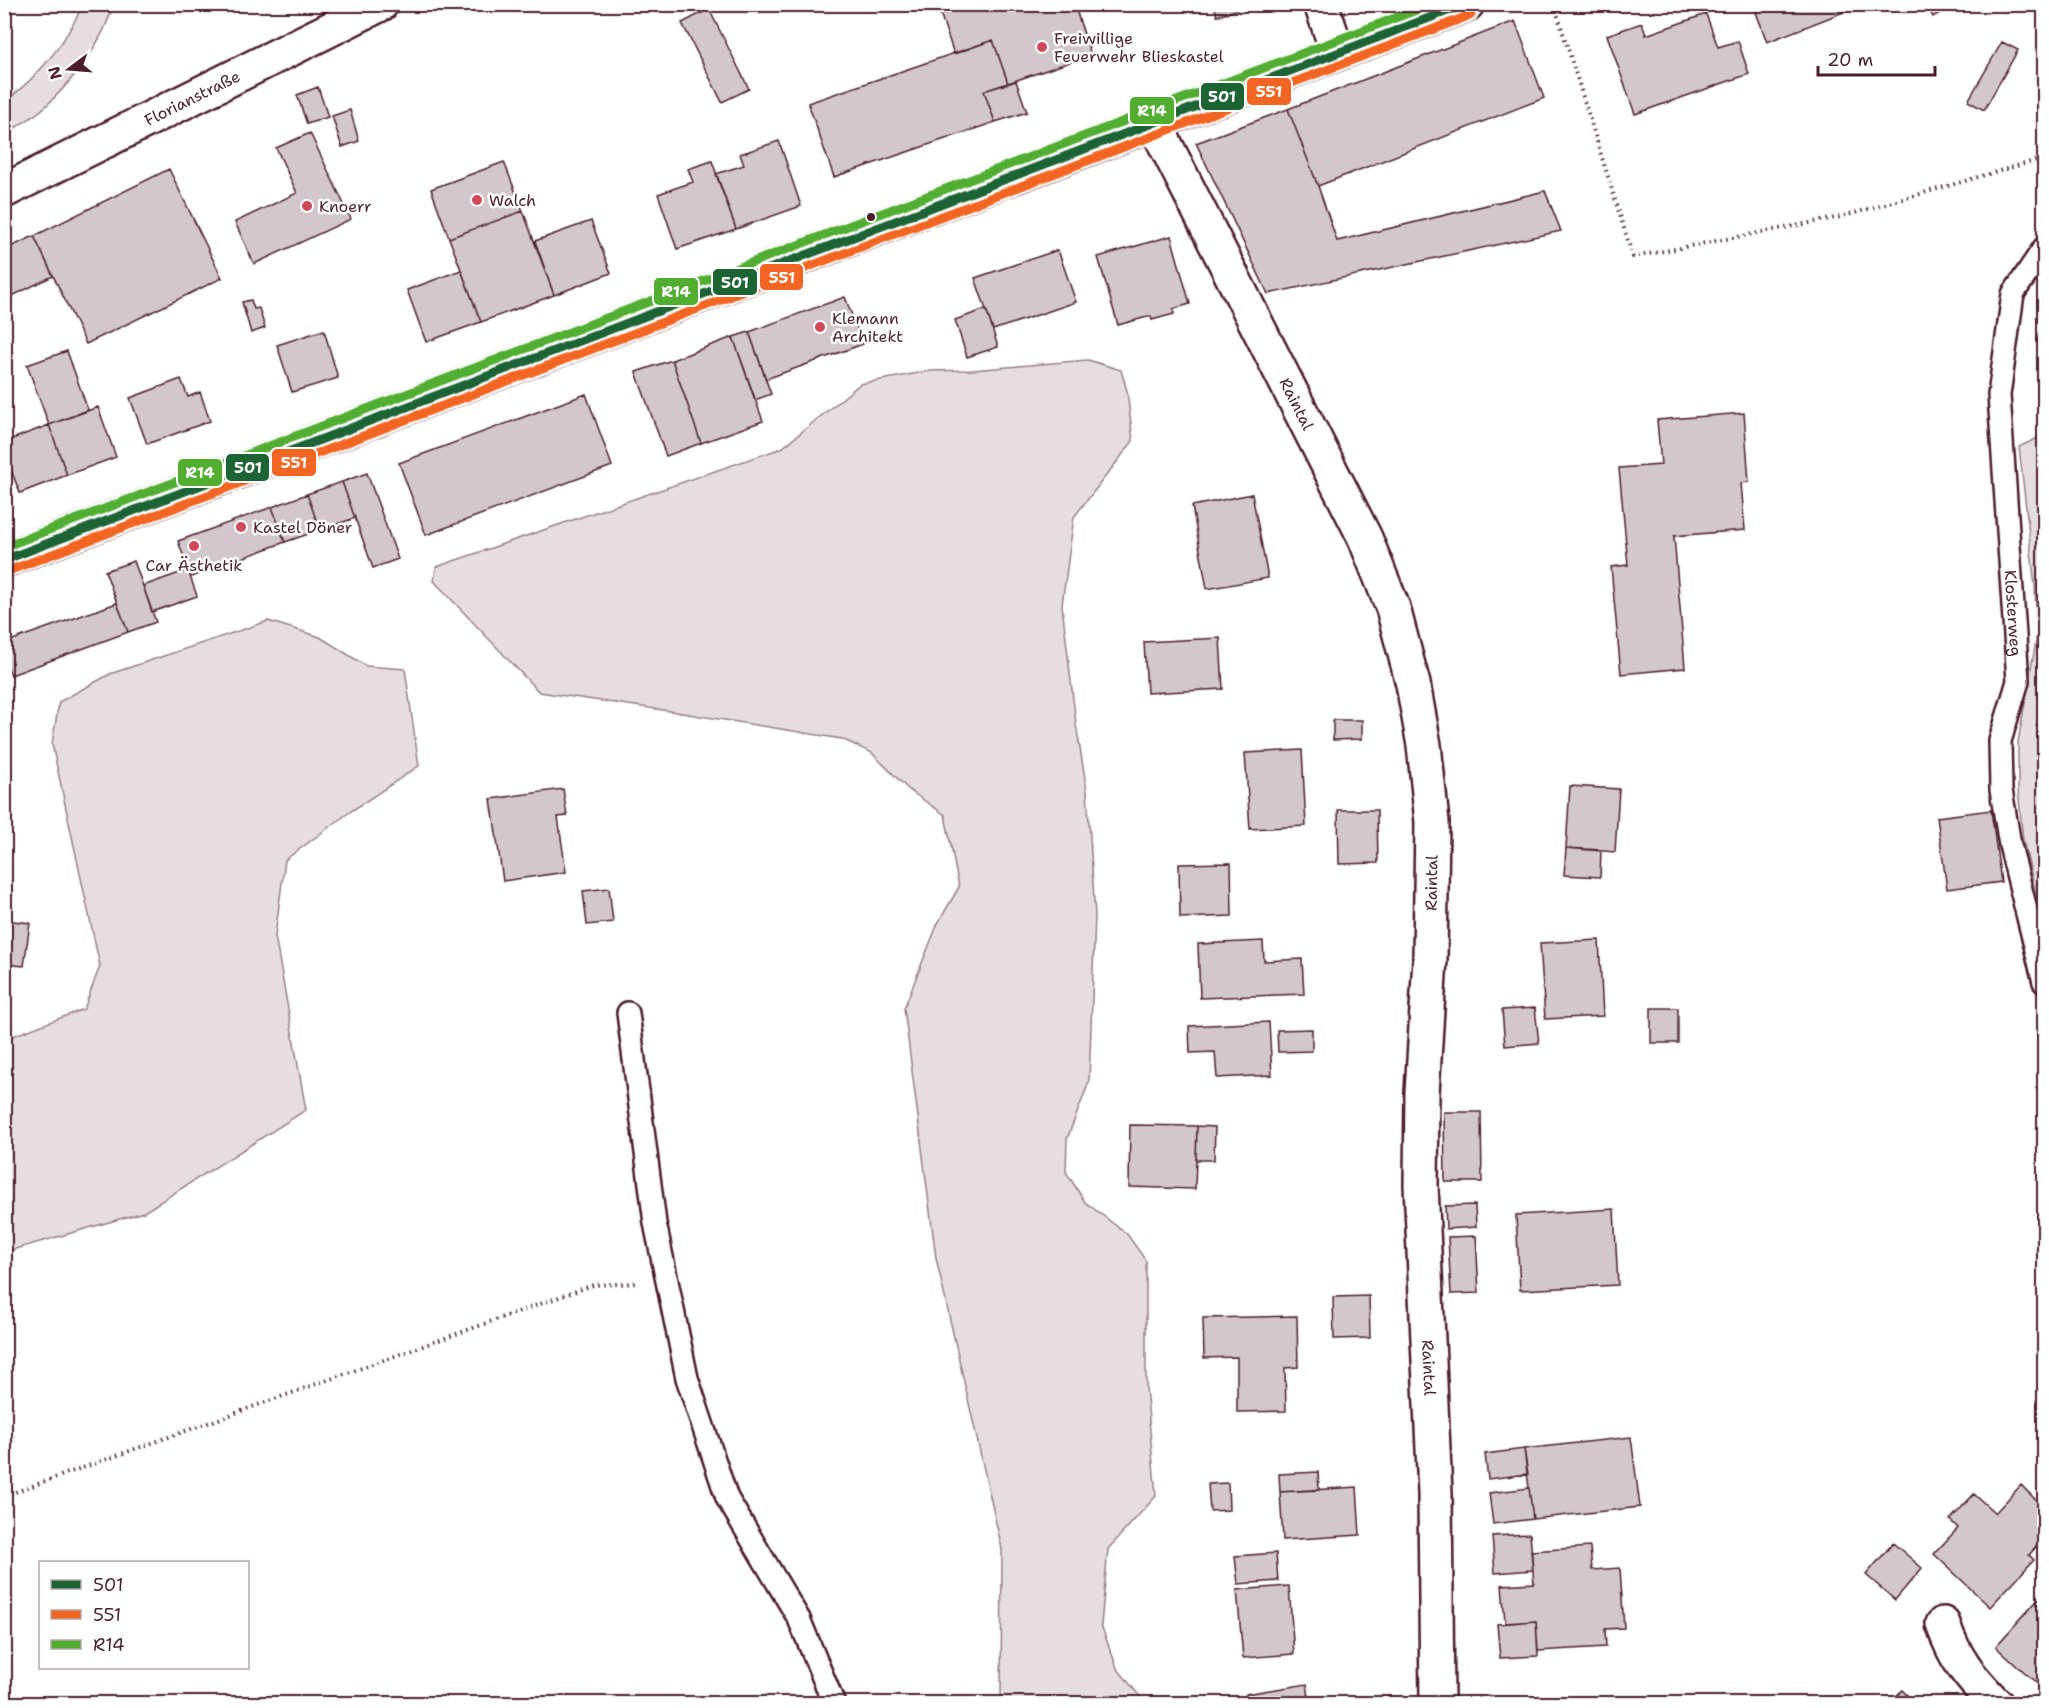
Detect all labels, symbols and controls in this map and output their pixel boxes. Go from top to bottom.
place label: Freiwillige Feuerwehr Blieskastel [1054,28,1224,67]
north arrow [39,39,99,99]
scale bar [1818,39,1935,77]
marker: Freiwillige Feuerwehr Blieskastel [1035,40,1049,54]
text: 20 m [1827,48,1873,72]
text: N [43,64,67,82]
street label: Florianstraße [141,66,244,131]
line badge: 551 [1246,77,1292,106]
text: 551 [1256,81,1282,102]
line badge: 501 [1200,82,1245,111]
text: 501 [1208,86,1236,107]
line badge: R14 [1129,96,1175,125]
text: R14 [1137,100,1167,121]
place label: Walch [489,190,536,211]
marker: Walch [470,193,484,207]
place label: Knoerr [319,196,372,217]
marker: Knoerr [300,199,314,213]
unlabelled marker [865,211,877,223]
line badge: 551 [759,263,804,291]
text: 551 [769,267,795,288]
line badge: 501 [712,268,758,296]
text: 501 [721,272,749,293]
line badge: R14 [653,277,699,306]
text: R14 [661,281,691,302]
place label: Klemann Architekt [832,308,903,347]
marker: Klemann Architekt [813,320,827,334]
street label: Raintal [1274,374,1319,434]
line badge: 551 [271,448,317,477]
text: 551 [281,452,307,473]
line badge: 501 [225,453,270,482]
text: 501 [234,457,262,478]
line badge: R14 [177,458,223,487]
text: R14 [185,462,215,483]
place label: Kastel Döner [253,517,352,538]
marker: Kastel Döner [234,520,248,534]
marker: Car Ästhetik [187,539,201,553]
place label: Car Ästhetik [145,555,243,576]
street label: Klosterweg [2000,569,2026,657]
street label: Raintal [1421,855,1442,911]
street label: Raintal [1417,1339,1441,1396]
legend [39,1561,249,1669]
text: 501 [93,1573,123,1597]
text: 551 [93,1603,121,1627]
text: R14 [93,1633,125,1657]

